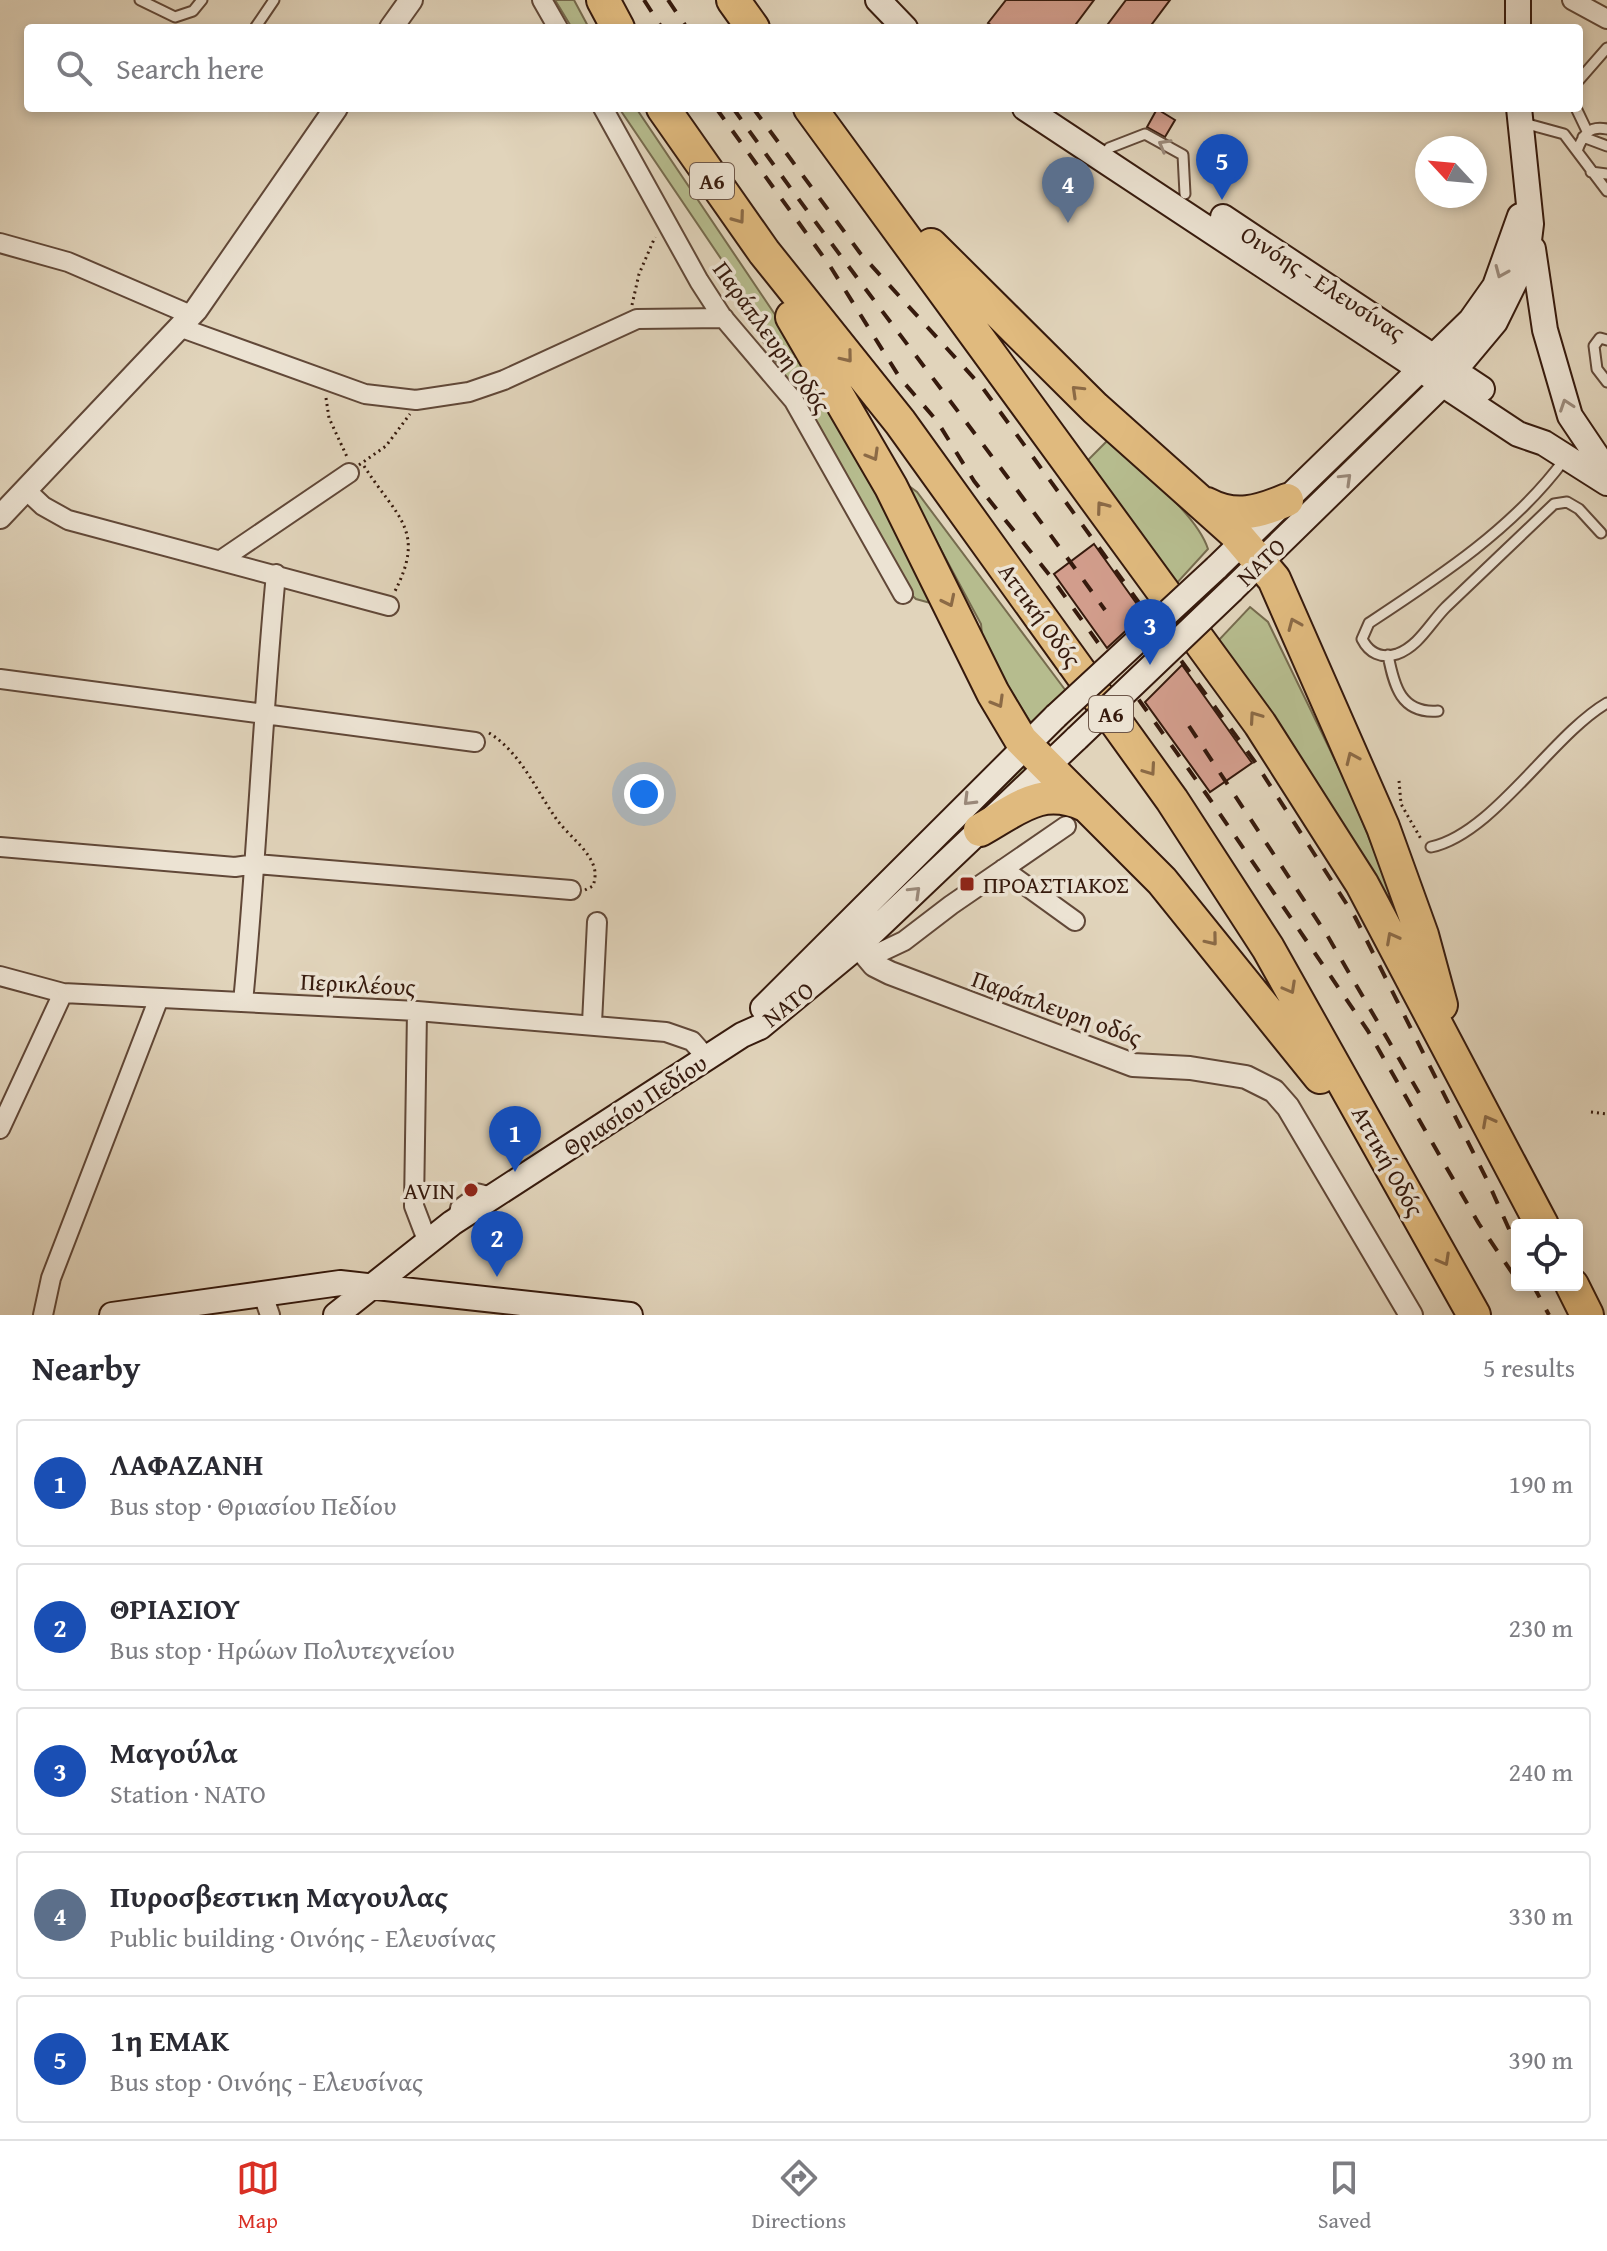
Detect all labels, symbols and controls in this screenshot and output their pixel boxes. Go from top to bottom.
search box [24,24,1583,112]
icon: search [52,46,96,90]
text: Search here [116,46,264,90]
pin: 5 [1196,134,1248,200]
north arrow [1415,136,1487,208]
one-way arrow [1158,139,1173,154]
pin: 4 [1042,157,1094,223]
road number: Α6 [690,163,734,199]
one-way arrow [730,210,744,224]
street label: Οινόης - Ελευσίνας [1234,217,1412,349]
street label: Παράπλευρη Οδός [705,254,839,420]
one-way arrow [1495,264,1511,278]
one-way arrow [838,348,852,363]
one-way arrow [1072,385,1086,400]
one-way arrow [1560,398,1576,412]
one-way arrow [863,446,879,461]
one-way arrow [1337,474,1351,489]
one-way arrow [1097,502,1112,516]
street label: ΝΑΤΟ [1228,530,1294,594]
street label: Αττική Οδός [990,556,1090,674]
one-way arrow [939,592,955,607]
pin: 3 [1124,599,1176,665]
one-way arrow [1288,618,1304,632]
one-way arrow [988,693,1004,708]
road number: Α6 [1089,696,1133,732]
one-way arrow [1250,712,1265,726]
one-way arrow [1346,752,1362,766]
one-way arrow [1140,761,1155,775]
your location [624,774,664,814]
one-way arrow [964,791,978,805]
place label: ΠΡΟΑΣΤΙΑΚΟΣ [983,867,1129,902]
marker: ΠΡΟΑΣΤΙΑΚΟΣ [958,875,976,893]
one-way arrow [906,887,920,902]
one-way arrow [1202,931,1217,945]
one-way arrow [1386,932,1401,947]
street label: Παράπλευρη οδός [967,961,1147,1055]
street label: Περικλέους [300,964,416,1004]
street label: ΝΑΤΟ [755,973,821,1035]
one-way arrow [1281,980,1296,994]
street label: Θριασίου Πεδίου [556,1045,714,1165]
street label: Αττική Οδός [1343,1099,1433,1223]
pin: 1 [489,1106,541,1172]
one-way arrow [1483,1115,1498,1129]
place label: AVIN [404,1173,455,1208]
marker: AVIN [462,1181,480,1199]
pin: 2 [471,1211,523,1277]
map controls [1511,1219,1583,1291]
button: locate [1511,1219,1583,1291]
one-way arrow [1434,1252,1449,1267]
text: Nearby [32,1343,141,1392]
text: 5 results [1483,1348,1575,1387]
text: ΛΑΦΑΖΑΝΗ [110,1442,263,1486]
text: 1 [53,1464,67,1503]
text: 190 m [1508,1464,1573,1503]
text: Bus stop · Θριασίου Πεδίου [110,1486,396,1525]
text: ΘΡΙΑΣΙΟΥ [110,1586,240,1630]
text: 2 [53,1608,67,1647]
text: 230 m [1508,1608,1573,1647]
text: Bus stop · Ηρώων Πολυτεχνείου [110,1630,455,1669]
text: Μαγούλα [110,1730,238,1774]
text: 3 [53,1752,67,1791]
text: 240 m [1508,1752,1573,1791]
text: Station · ΝΑΤΟ [110,1774,266,1813]
text: Πυροσβεστικη Μαγουλας [110,1874,448,1918]
text: 4 [53,1896,67,1935]
text: 330 m [1508,1896,1573,1935]
text: Public building · Οινόης - Ελευσίνας [110,1918,496,1957]
text: 1η ΕΜΑΚ [110,2018,229,2062]
text: 5 [53,2040,67,2079]
text: 390 m [1508,2040,1573,2079]
text: Bus stop · Οινόης - Ελευσίνας [110,2062,423,2101]
tab: Map [236,2156,280,2236]
tab: Directions [752,2156,846,2236]
tab: Saved [1318,2156,1371,2236]

